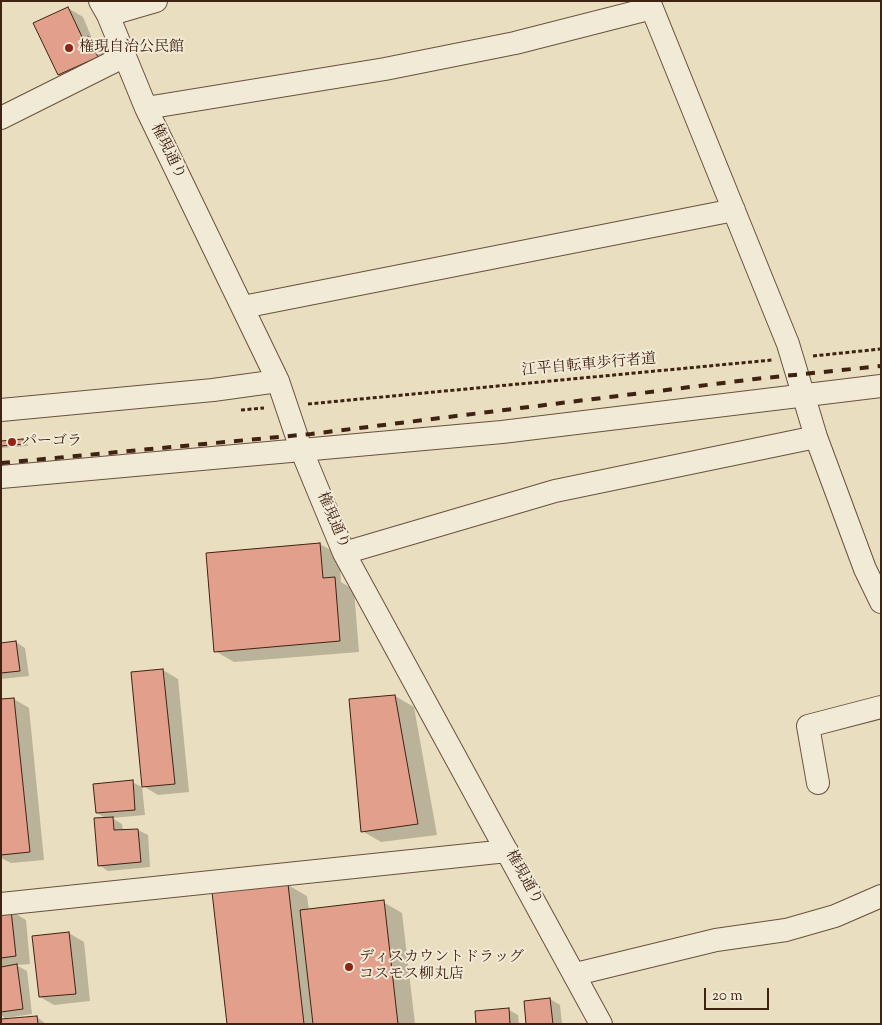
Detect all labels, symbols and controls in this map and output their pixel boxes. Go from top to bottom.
place label: 権現自治公民館 [79,39,184,57]
marker: 権現自治公民館 [63,42,75,54]
street label: 権現通り [146,121,188,183]
street label: 江平自転車歩行者道 [521,351,657,381]
place label: パーゴラ [22,433,82,451]
marker: パーゴラ [6,436,18,448]
street label: 権現通り [312,490,352,552]
street label: 権現通り [501,847,545,909]
place label: ディスカウントドラッグ コスモス柳丸店 [359,949,524,984]
marker: ディスカウントドラッグ コスモス柳丸店 [343,961,355,973]
scale bar [707,978,772,1010]
text: 20 m [712,986,743,1007]

